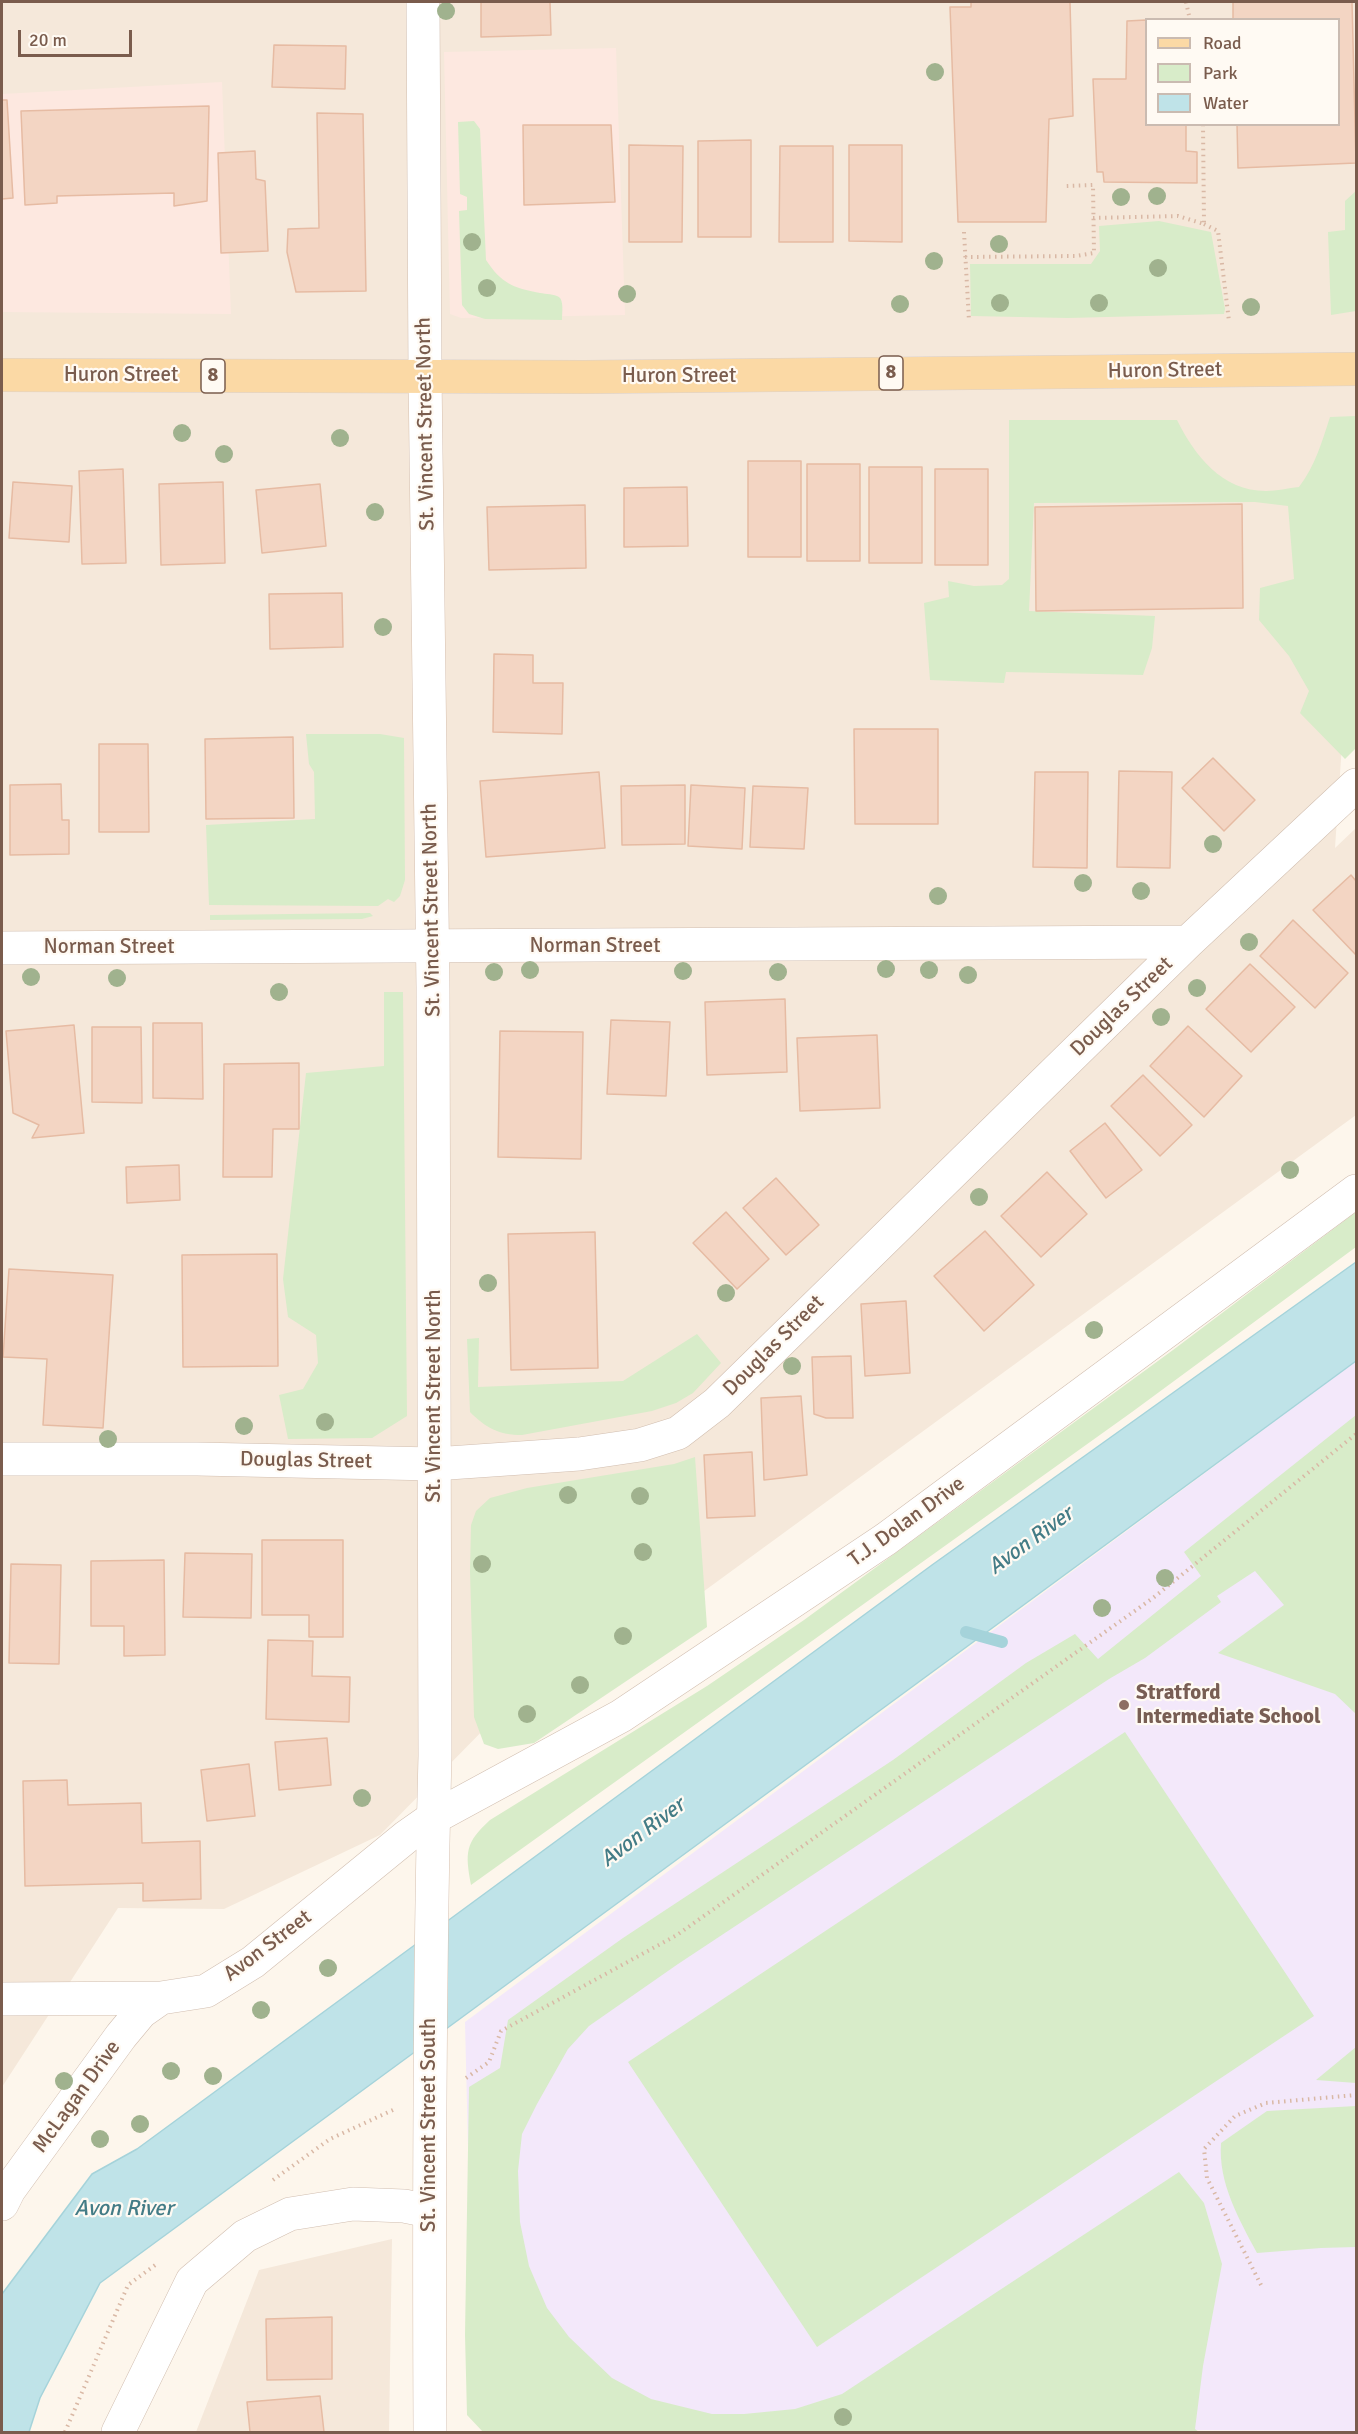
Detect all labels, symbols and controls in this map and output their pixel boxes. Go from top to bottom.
scale bar [21,18,135,56]
legend [1145,18,1340,126]
text: 20 m [29,29,67,51]
text: Road [1203,32,1242,54]
text: Park [1203,62,1238,84]
text: Water [1203,92,1248,114]
street label: St. Vincent Street North [412,317,440,531]
road number: 8 [879,356,903,390]
street label: Huron Street [1107,357,1223,385]
road number: 8 [201,359,225,393]
street label: Huron Street [64,362,178,388]
street label: Huron Street [622,363,736,389]
street label: St. Vincent Street North [418,803,446,1017]
street label: Norman Street [529,933,661,959]
street label: Norman Street [43,934,175,960]
street label: Douglas Street [1066,952,1178,1062]
street label: St. Vincent Street North [421,1289,447,1503]
street label: Douglas Street [718,1290,830,1402]
street label: Douglas Street [240,1447,372,1475]
street label: T.J. Dolan Drive [844,1471,970,1573]
water label: Avon River [983,1501,1079,1581]
place label: Stratford Intermediate School [1136,1680,1320,1730]
marker: Stratford Intermediate School [1117,1698,1131,1712]
water label: Avon River [596,1793,690,1873]
street label: Avon Street [219,1905,317,1987]
street label: St. Vincent Street South [416,2018,442,2232]
street label: McLagan Drive [28,2036,126,2158]
water label: Avon River [75,2196,173,2222]

